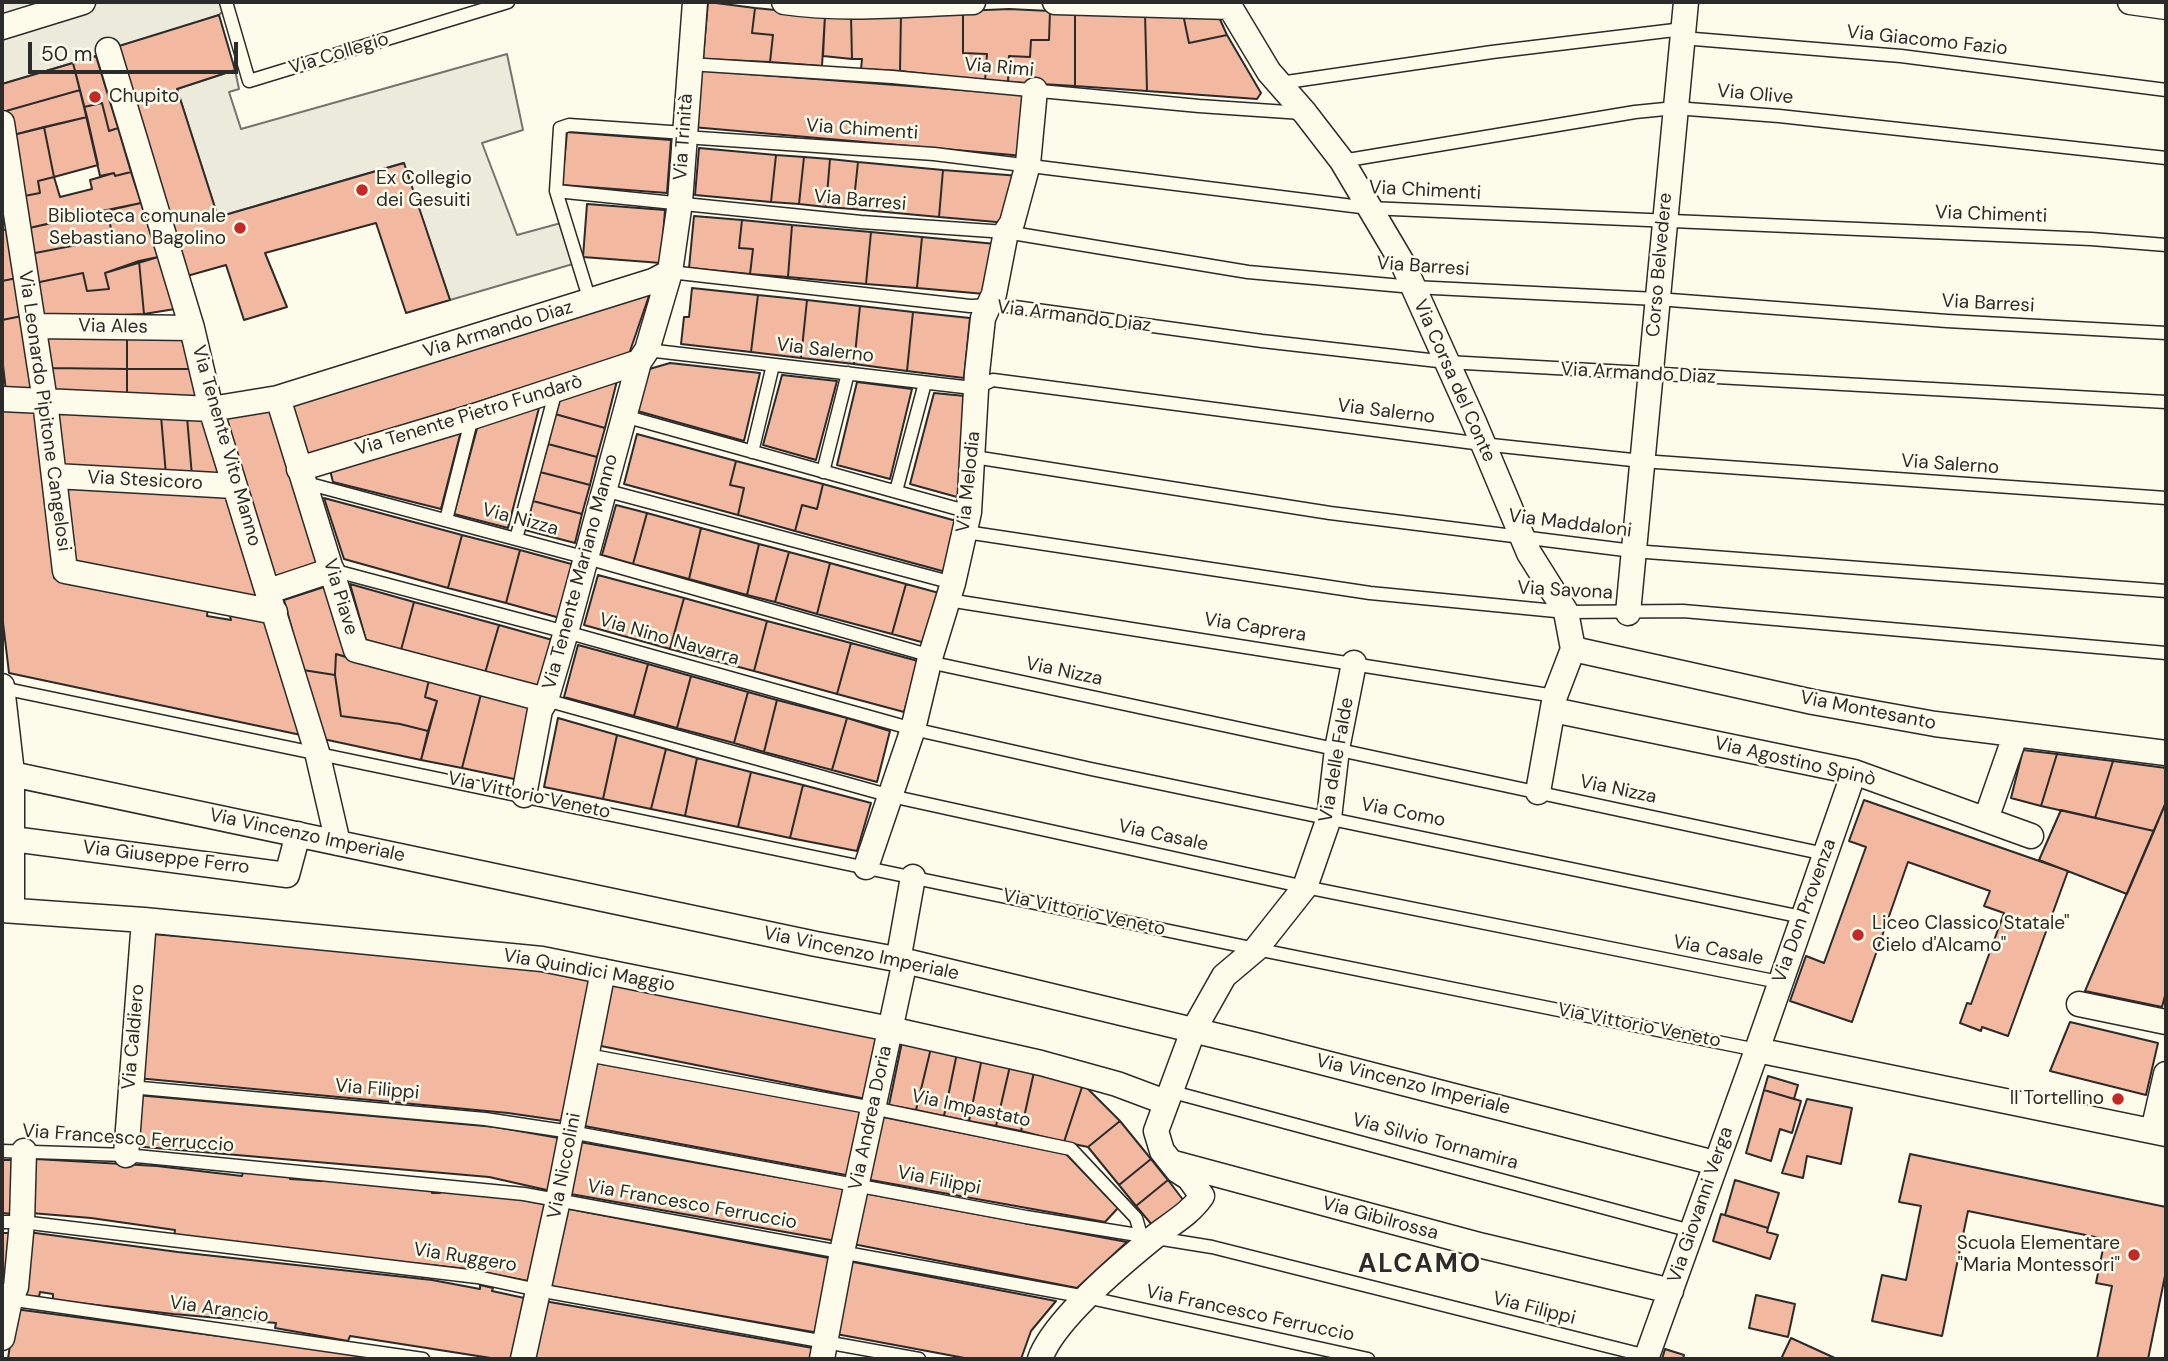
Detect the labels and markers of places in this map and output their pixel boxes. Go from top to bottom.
place label: Chupito [109,86,179,108]
marker: Chupito [87,89,103,105]
place label: Ex Collegio dei Gesuiti [376,168,472,212]
marker: Ex Collegio dei Gesuiti [354,182,370,198]
place label: Biblioteca comunale Sebastiano Bagolino [48,206,226,250]
marker: Biblioteca comunale Sebastiano Bagolino [232,220,248,236]
place label: Liceo Classico Statale" Cielo d'Alcamo" [1872,913,2070,957]
marker: Liceo Classico Statale" Cielo d'Alcamo" [1850,927,1866,943]
place label: Il Tortellino [2010,1088,2104,1110]
marker: Il Tortellino [2110,1091,2126,1107]
place label: Scuola Elementare "Maria Montessori" [1957,1233,2120,1277]
marker: Scuola Elementare "Maria Montessori" [2126,1247,2142,1263]

